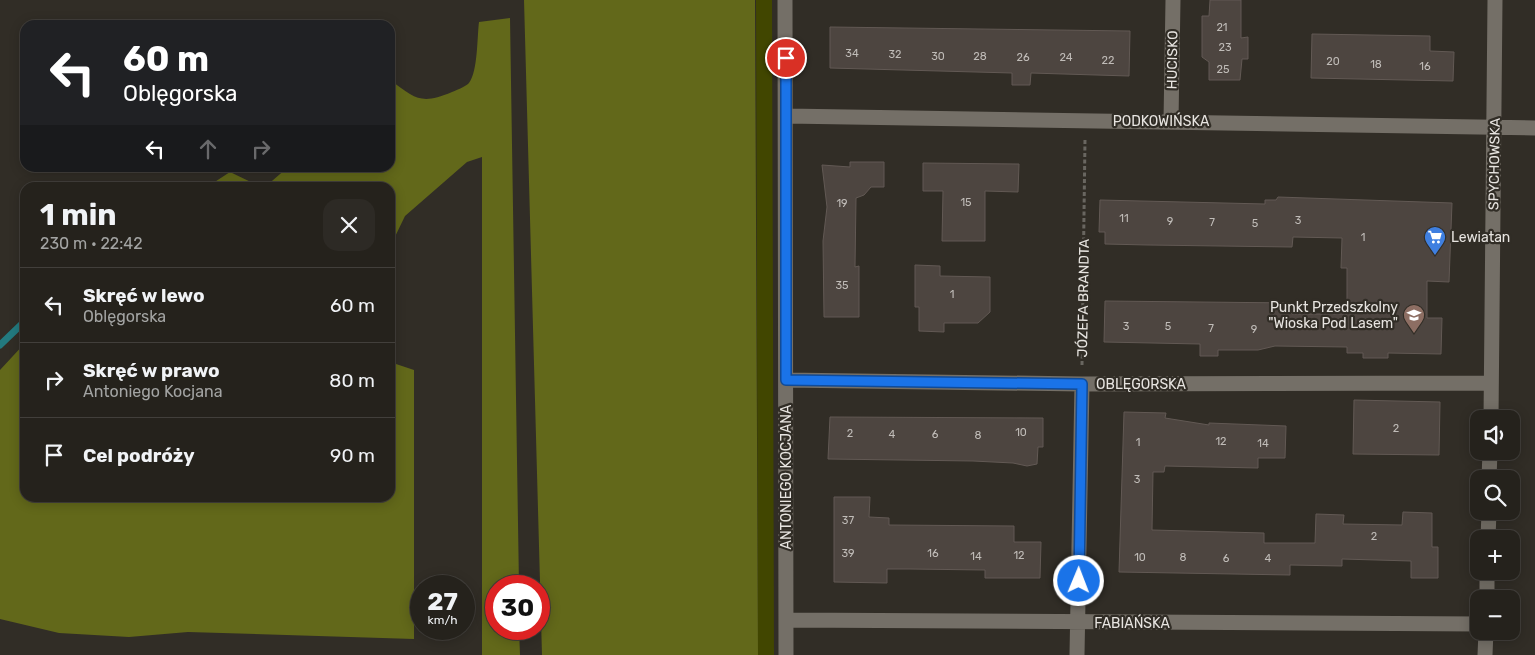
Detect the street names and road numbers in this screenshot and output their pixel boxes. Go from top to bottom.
street label: HUCISKO [1163,30,1182,90]
street label: PODKOWIŃSKA [1113,112,1210,130]
street label: SPYCHOWSKA [1485,117,1504,210]
street label: JÓZEFA BRANDTA [1073,238,1093,357]
street label: OBLĘGORSKA [1096,376,1187,393]
street label: ANTONIEGO KOCJANA [778,404,795,549]
street label: FABIAŃSKA [1094,614,1170,632]

